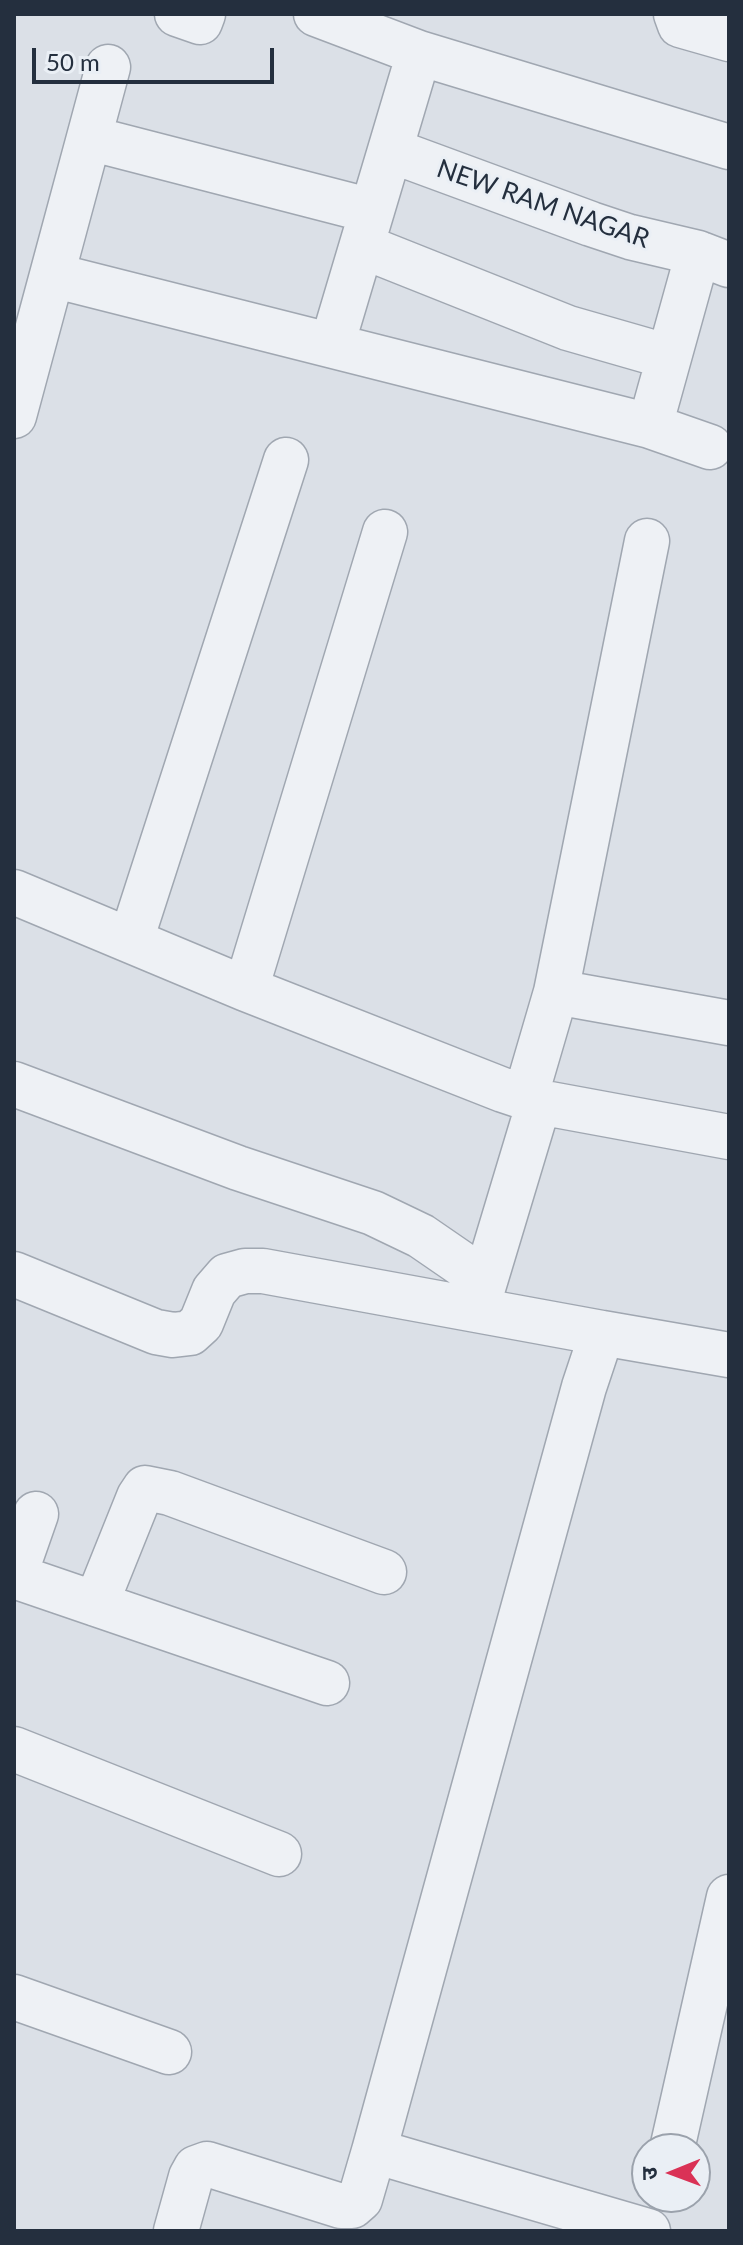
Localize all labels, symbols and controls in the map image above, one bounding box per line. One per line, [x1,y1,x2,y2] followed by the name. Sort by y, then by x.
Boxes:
[36,32,278,82] scale bar
[46,47,100,76] text: 50 m
[433,153,653,255] street label: NEW RAM NAGAR
[631,2133,711,2213] north arrow
[635,2167,662,2180] text: उ

